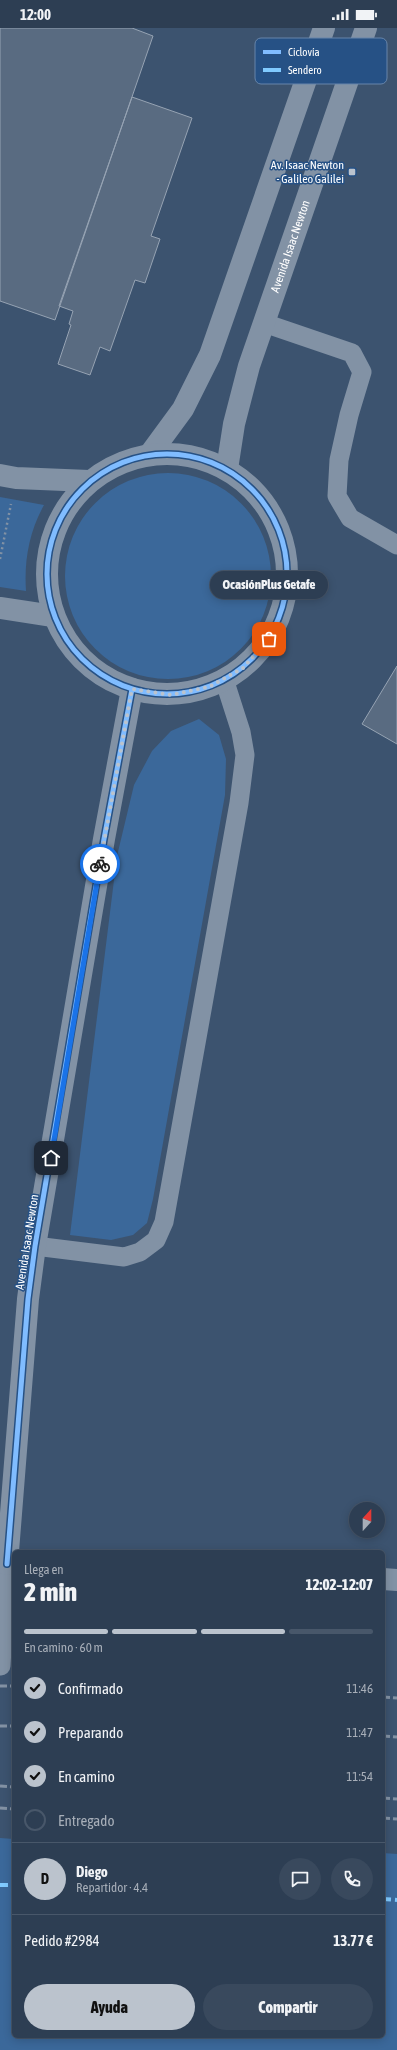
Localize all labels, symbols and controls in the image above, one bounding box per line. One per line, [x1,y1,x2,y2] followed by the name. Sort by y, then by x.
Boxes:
[20,6,51,23] text: 12:00
[255,38,387,84] legend
[288,46,320,58] text: Ciclovía
[288,64,322,76] text: Sendero
[271,158,344,186] place label: Av. Isaac Newton - Galileo Galilei
[347,167,357,177] marker: Av. Isaac Newton - Galileo Galilei
[268,198,313,294] street label: Avenida Isaac Newton
[210,571,328,599] callout: OcasiónPlus Getafe
[223,577,315,592] text: OcasiónPlus Getafe
[252,622,286,656] pin
[258,628,280,650] icon: bag
[80,844,120,884] courier
[89,853,111,875] icon: bike
[34,1141,68,1175] pin
[40,1147,62,1169] icon: home
[13,1193,41,1291] street label: Avenida Isaac Newton
[349,1502,385,1538] north arrow
[349,1502,385,1538] map controls
[24,1562,64,1577] text: Llega en
[305,1576,373,1593] text: 12:02–12:07
[24,1577,77,1607] text: 2 min
[24,1640,103,1655] text: En camino · 60 m
[24,1677,46,1699] icon: check
[58,1680,123,1697] text: Confirmado
[346,1681,373,1696] text: 11:46
[24,1721,46,1743] icon: check
[58,1724,123,1741] text: Preparando
[346,1725,373,1740] text: 11:47
[24,1765,46,1787] icon: check
[58,1768,115,1785] text: En camino
[346,1769,373,1784] text: 11:54
[58,1812,115,1829] text: Entregado
[279,1858,321,1900] button: chat
[331,1858,373,1900] button: phone
[76,1863,108,1880] text: Diego
[41,1870,49,1887] text: D
[76,1880,148,1895] text: Repartidor · 4.4
[24,1932,100,1949] text: Pedido #2984
[333,1932,373,1949] text: 13.77 €
[24,1984,195,2030] button: Ayuda
[203,1984,373,2030] button: Compartir

